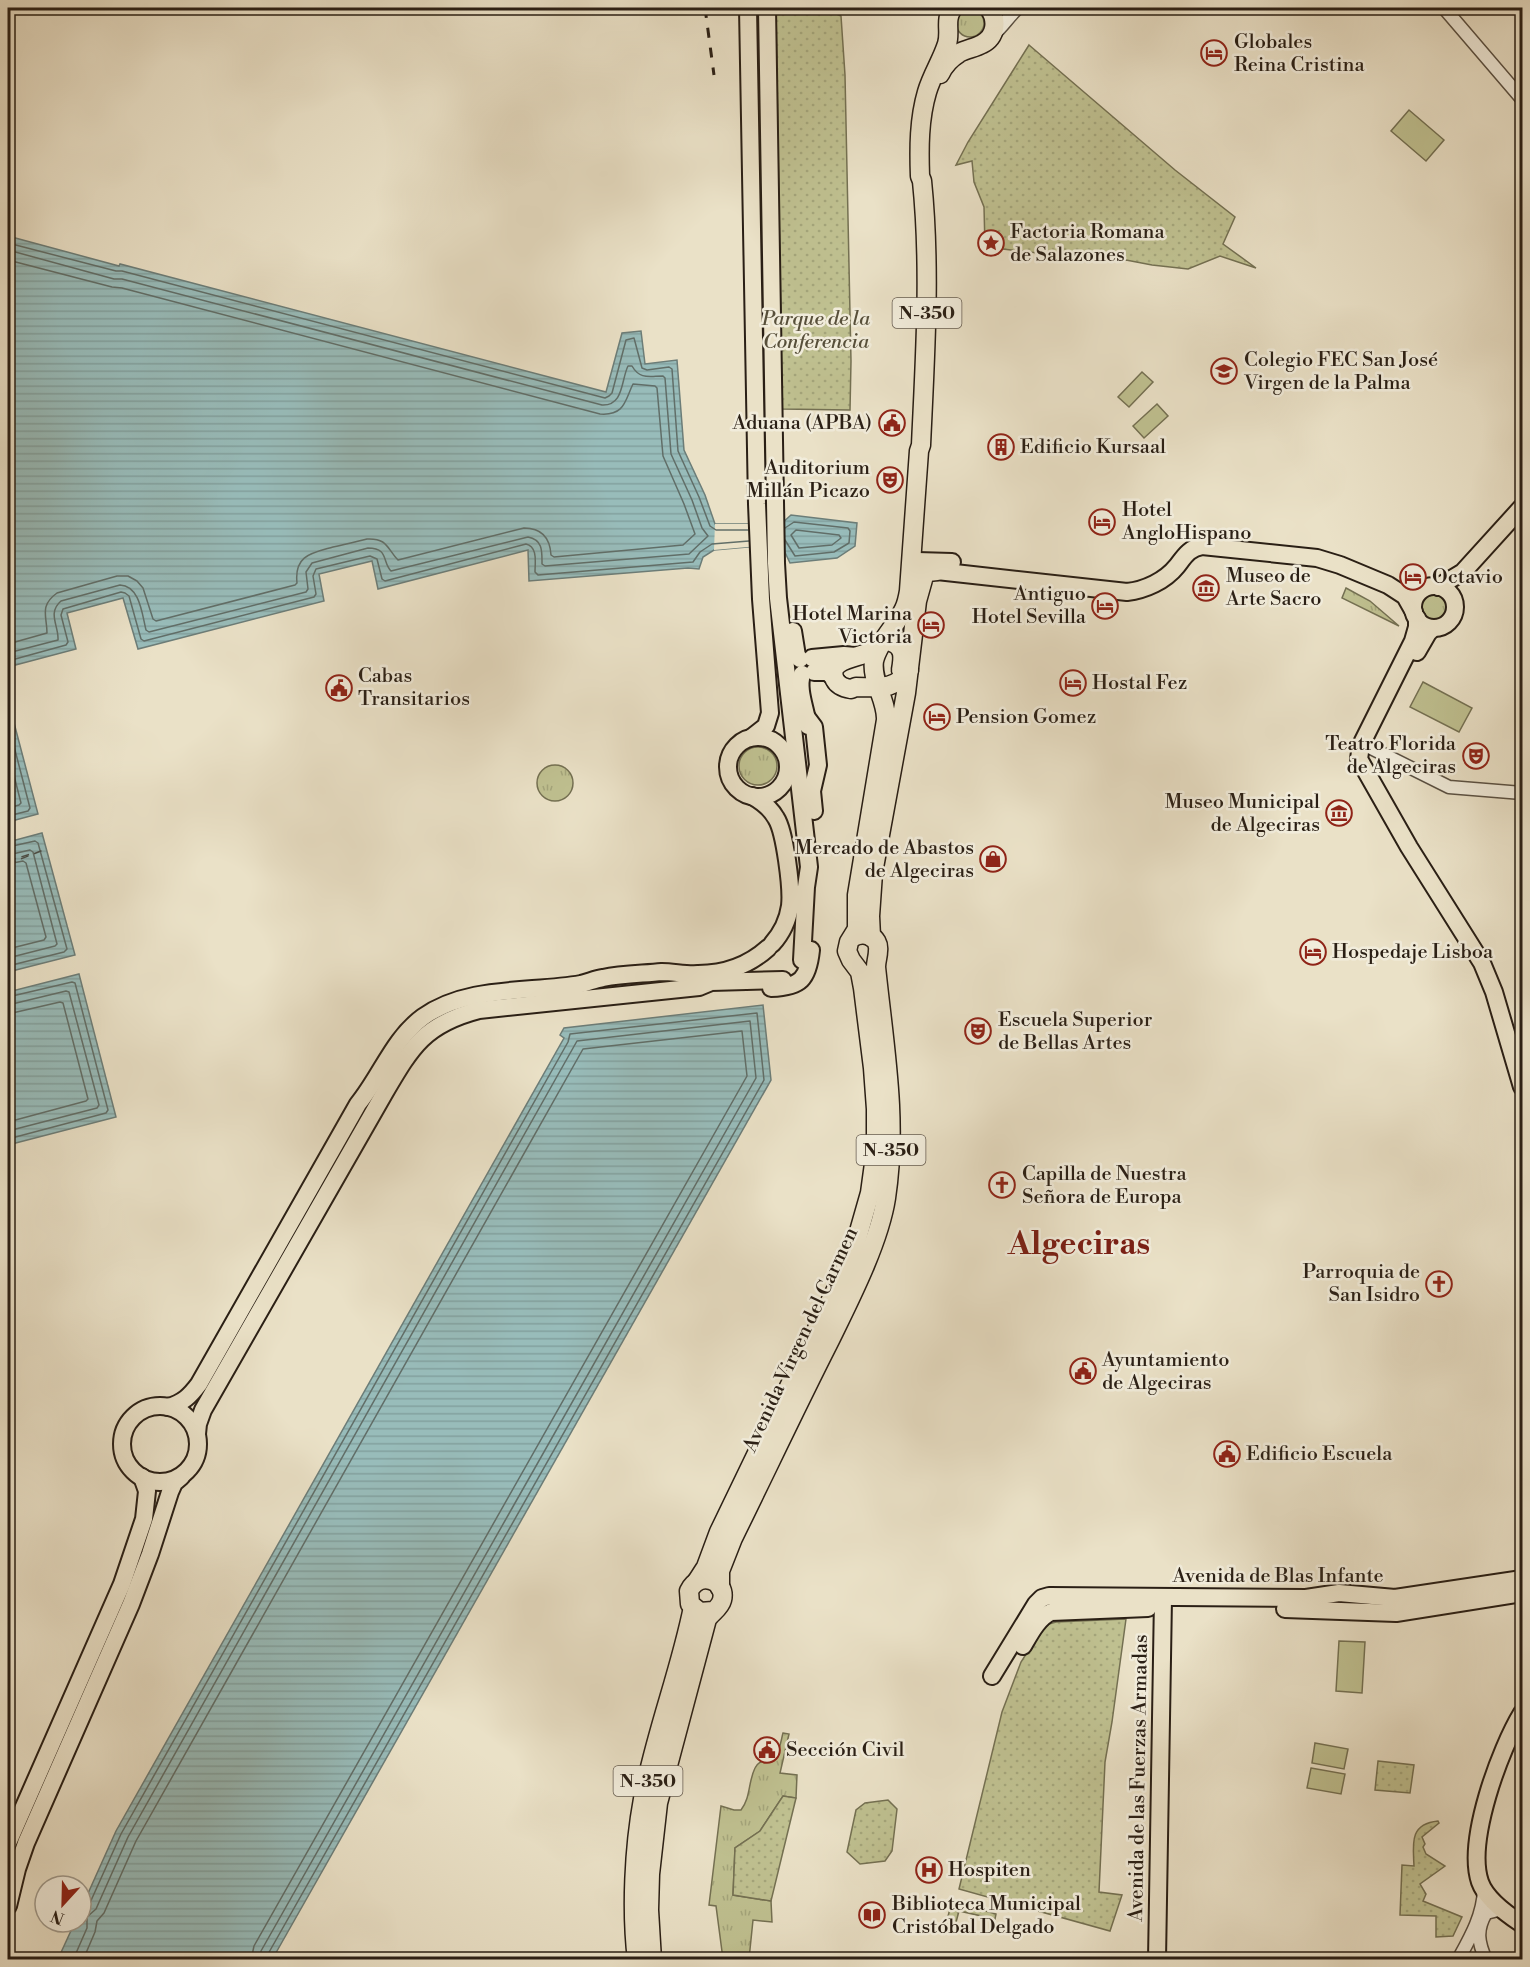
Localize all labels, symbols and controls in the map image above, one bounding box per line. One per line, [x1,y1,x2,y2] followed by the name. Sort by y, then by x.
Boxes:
[1234,30,1365,78] place label: Globales Reina Cristina
[1199,38,1229,68] hotel icon: Globales Reina Cristina
[1010,220,1166,268] place label: Factoria Romana de Salazones
[976,228,1006,258] place icon: Factoria Romana de Salazones
[892,298,962,328] road number: N-350
[761,307,871,355] park label: Parque de la Conferencia
[1243,348,1438,396] place label: Colegio FEC San José Virgen de la Palma
[1209,356,1239,386] school or university icon: Colegio FEC San José Virgen de la Palma
[877,408,907,438] public building icon: Aduana (APBA)
[732,411,872,436] place label: Aduana (APBA)
[986,432,1016,462] building icon: Edificio Kursaal
[1020,435,1166,460] place label: Edificio Kursaal
[746,456,870,504] place label: Auditorium Millán Picazo
[875,465,905,495] theatre icon: Auditorium Millán Picazo
[1121,498,1251,546] place label: Hotel AngloHispano
[1087,507,1117,537] hotel icon: Hotel AngloHispano
[1398,562,1428,592] hotel icon: Octavio
[1225,564,1321,612] place label: Museo de Arte Sacro
[1432,565,1503,590] place label: Octavio
[1191,573,1221,603] museum icon: Museo de Arte Sacro
[972,582,1087,630] place label: Antiguo Hotel Sevilla
[1090,591,1120,621] hotel icon: Antiguo Hotel Sevilla
[792,602,913,650] place label: Hotel Marina Victoria
[916,610,946,640] hotel icon: Hotel Marina Victoria
[358,664,470,712] place label: Cabas Transitarios
[1058,668,1088,698] hotel icon: Hostal Fez
[1092,671,1187,696] place label: Hostal Fez
[324,673,354,703] public building icon: Cabas Transitarios
[922,702,952,732] hotel icon: Pension Gomez
[956,705,1096,730] place label: Pension Gomez
[1325,732,1457,780] place label: Teatro Florida de Algeciras
[1461,741,1491,771] theatre icon: Teatro Florida de Algeciras
[1165,790,1320,838] place label: Museo Municipal de Algeciras
[1324,798,1354,828] museum icon: Museo Municipal de Algeciras
[795,836,974,884] place label: Mercado de Abastos de Algeciras
[978,844,1008,874] shop icon: Mercado de Abastos de Algeciras
[1298,937,1328,967] hotel icon: Hospedaje Lisboa
[1332,940,1494,965] place label: Hospedaje Lisboa
[998,1008,1153,1056] place label: Escuela Superior de Bellas Artes
[963,1016,993,1046] theatre icon: Escuela Superior de Bellas Artes
[856,1135,926,1165] road number: N-350
[1022,1162,1187,1210] place label: Capilla de Nuestra Señora de Europa
[987,1170,1017,1200] church icon: Capilla de Nuestra Señora de Europa
[737,1224,864,1457] street label: Avenida Virgen del Carmen
[1007,1224,1150,1264] district label: Algeciras
[1303,1260,1420,1308] place label: Parroquia de San Isidro
[1424,1269,1454,1299] church icon: Parroquia de San Isidro
[1101,1348,1229,1396] place label: Ayuntamiento de Algeciras
[1068,1356,1098,1386] public building icon: Ayuntamiento de Algeciras
[1212,1439,1242,1469] public building icon: Edificio Escuela
[1246,1442,1393,1467] place label: Edificio Escuela
[1172,1564,1383,1589] street label: Avenida de Blas Infante
[1124,1634,1154,1923] street label: Avenida de las Fuerzas Armadas
[752,1735,782,1765] public building icon: Sección Civil
[786,1738,905,1763] place label: Sección Civil
[614,1766,682,1796] road number: N-350
[914,1855,944,1885] hospital icon: Hospiten
[948,1858,1031,1883] place label: Hospiten
[33,1874,93,1934] north arrow
[891,1892,1081,1940] place label: Biblioteca Municipal Cristóbal Delgado
[857,1900,887,1930] library icon: Biblioteca Municipal Cristóbal Delgado
[48,1905,67,1929] text: N

